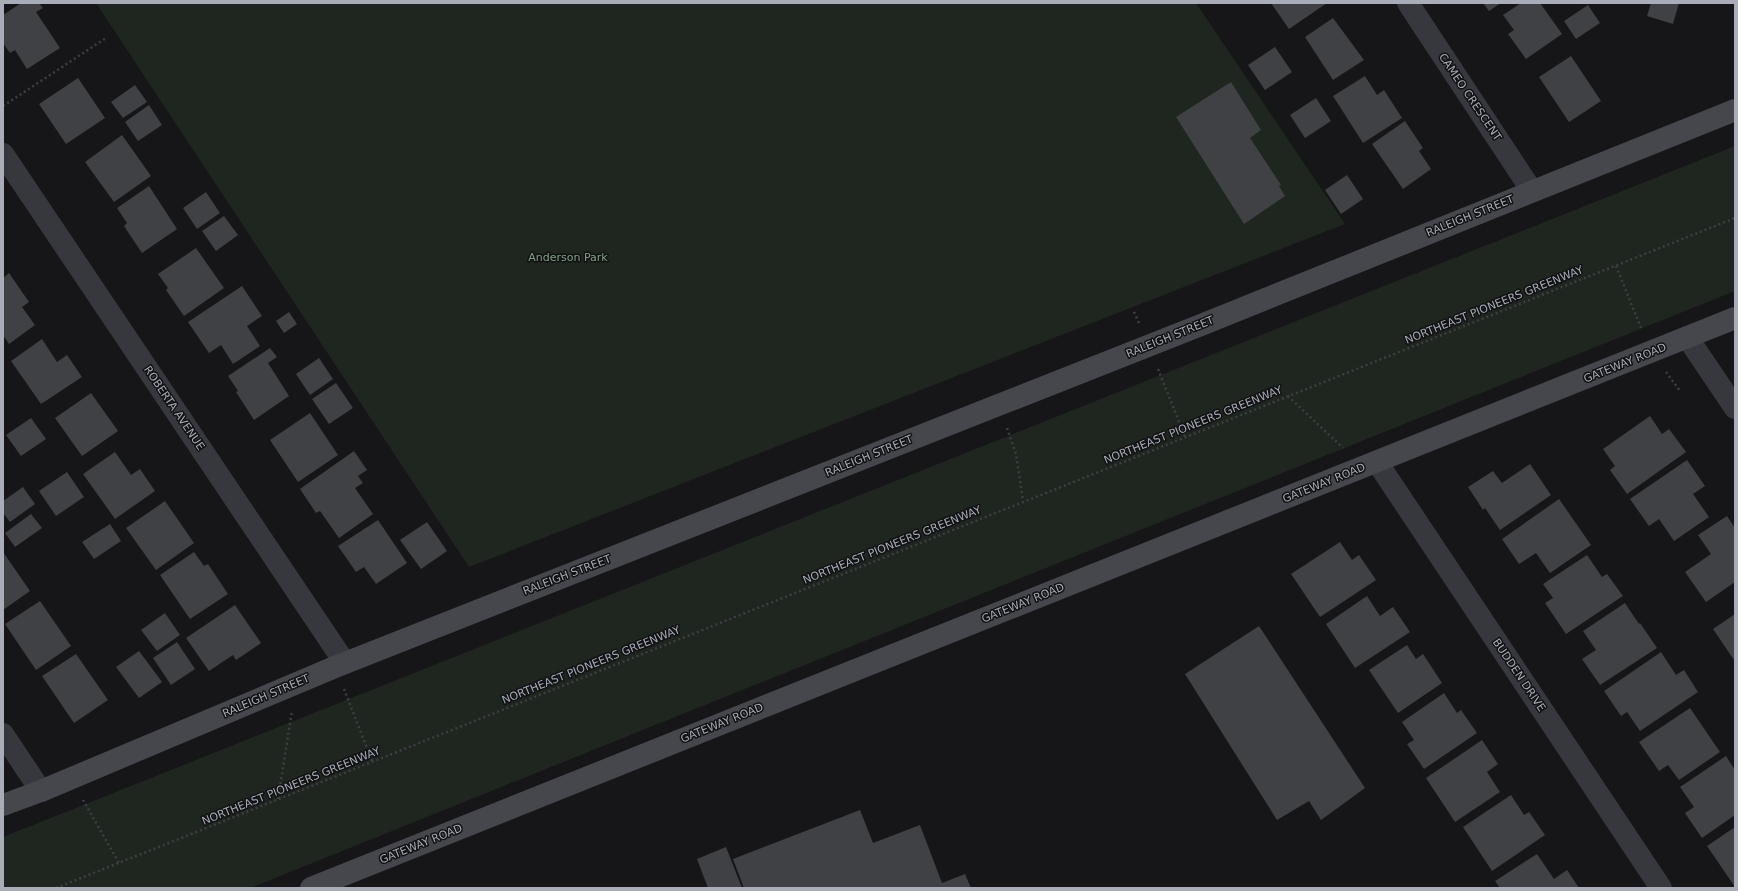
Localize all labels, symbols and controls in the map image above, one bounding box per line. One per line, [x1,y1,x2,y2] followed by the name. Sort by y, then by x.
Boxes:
[1436,51,1504,143] street label: CAMEO CRESCENT
[1424,192,1516,240] street label: RALEIGH STREET
[528,251,608,264] park label: Anderson Park
[1403,263,1585,347] street label: NORTHEAST PIONEERS GREENWAY
[1124,313,1216,361] street label: RALEIGH STREET
[1582,340,1668,386] street label: GATEWAY ROAD
[141,363,207,453] street label: ROBERTA AVENUE
[1102,383,1284,467] street label: NORTHEAST PIONEERS GREENWAY
[823,432,915,480] street label: RALEIGH STREET
[1281,460,1367,506] street label: GATEWAY ROAD
[801,503,983,587] street label: NORTHEAST PIONEERS GREENWAY
[521,552,613,598] street label: RALEIGH STREET
[980,580,1066,626] street label: GATEWAY ROAD
[500,623,682,707] street label: NORTHEAST PIONEERS GREENWAY
[1490,636,1548,714] street label: BUDDEN DRIVE
[221,672,312,720] street label: RALEIGH STREET
[679,700,765,746] street label: GATEWAY ROAD
[200,744,382,828] street label: NORTHEAST PIONEERS GREENWAY
[378,821,464,867] street label: GATEWAY ROAD

